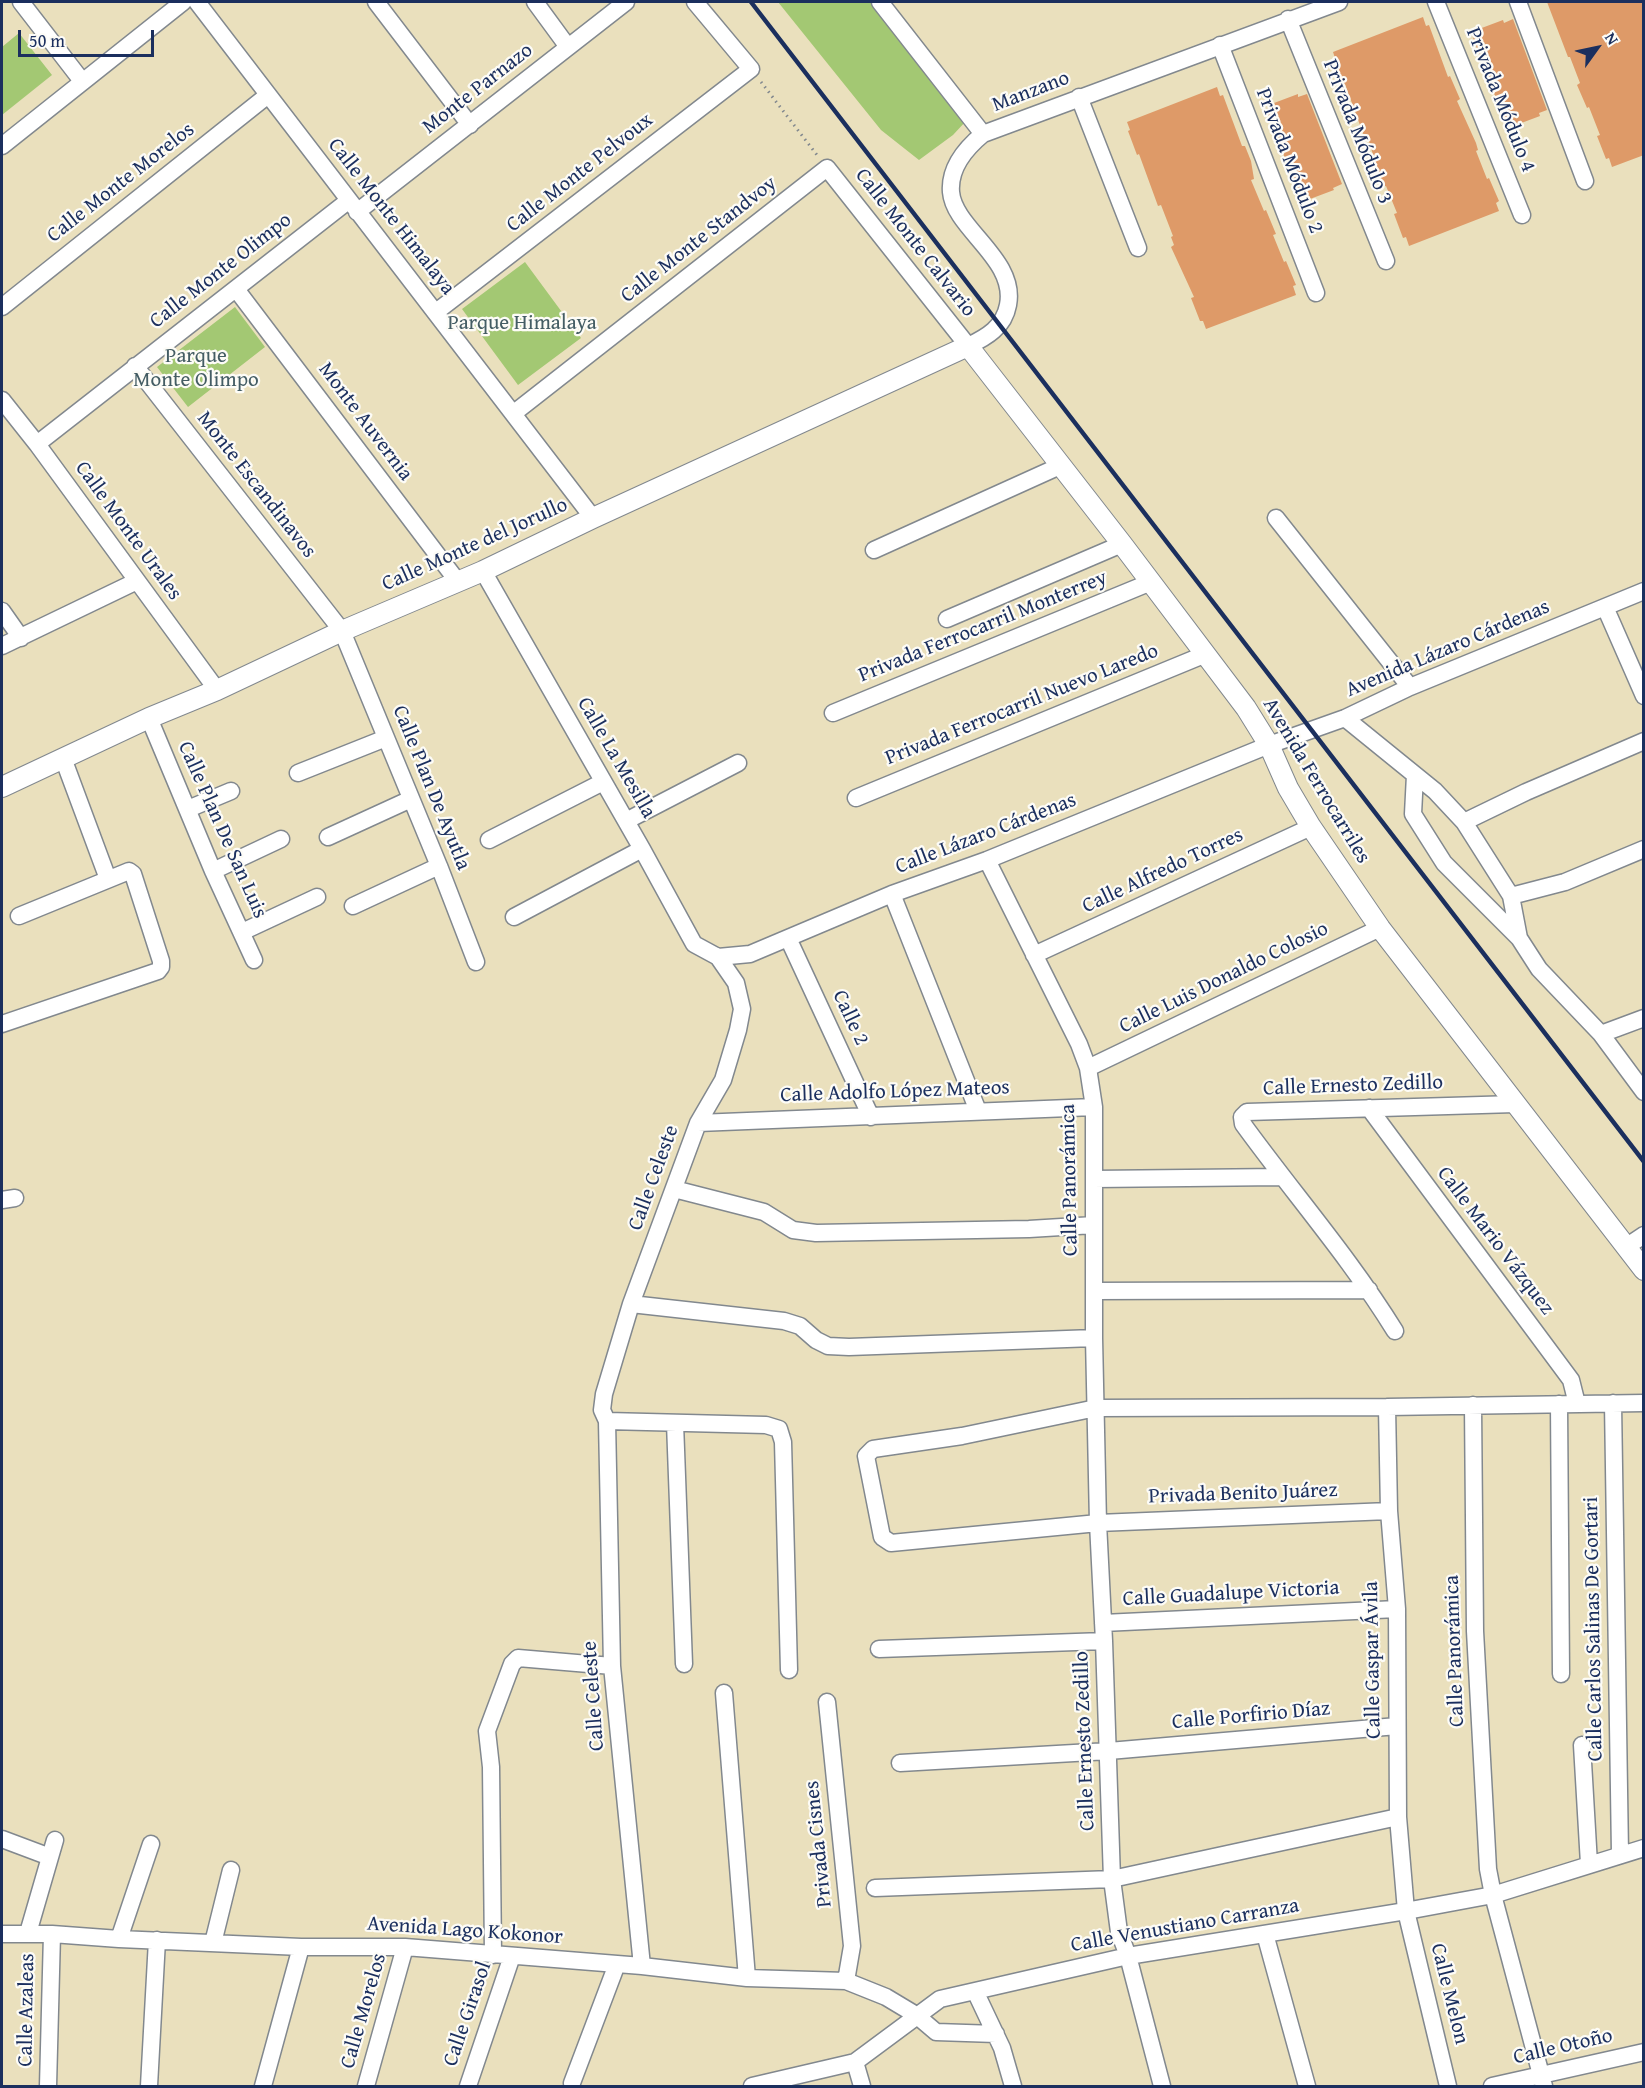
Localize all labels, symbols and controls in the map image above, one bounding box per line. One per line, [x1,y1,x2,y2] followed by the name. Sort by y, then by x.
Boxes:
[21,18,158,56] scale bar
[1567,18,1627,78] north arrow
[1460,24,1540,176] street label: Privada Módulo 4
[29,27,65,54] text: 50 m
[1599,27,1625,49] text: N
[418,38,538,140] street label: Monte Parnazo
[1317,56,1397,208] street label: Privada Módulo 3
[989,66,1073,118] street label: Manzano
[1250,85,1328,237] street label: Privada Módulo 2
[502,108,658,238] street label: Calle Monte Pelvoux
[42,118,200,248] street label: Calle Monte Morelos
[322,134,460,300] street label: Calle Monte Himalaya
[849,164,981,322] street label: Calle Monte Calvario
[616,171,782,309] street label: Calle Monte Standvoy
[145,208,297,334] street label: Calle Monte Olimpo
[447,311,597,337] park label: Parque Himalaya
[133,344,259,394] park label: Parque Monte Olimpo
[312,358,418,486] street label: Monte Auvernia
[191,407,321,563] street label: Monte Escandinavos
[69,457,187,605] street label: Calle Monte Urales
[378,493,572,597] street label: Calle Monte del Jorullo
[855,566,1111,688] street label: Privada Ferrocarril Monterrey
[1342,595,1554,703] street label: Avenida Lázaro Cárdenas
[882,639,1162,771] street label: Privada Ferrocarril Nuevo Laredo
[571,693,661,823] street label: Calle La Mesilla
[1257,694,1375,868] street label: Avenida Ferrocarriles
[387,702,475,874] street label: Calle Plan De Ayutla
[172,738,272,922] street label: Calle Plan De San Luis
[892,788,1080,880] street label: Calle Lázaro Cárdenas
[1079,823,1247,919] street label: Calle Alfredo Torres
[1115,916,1333,1040] street label: Calle Luis Donaldo Colosio
[826,987,874,1049] street label: Calle 2
[1263,1070,1443,1102] street label: Calle Ernesto Zedillo
[780,1075,1010,1109] street label: Calle Adolfo López Mateos
[1056,1104,1084,1256] street label: Calle Panorámica
[623,1122,685,1234] street label: Calle Celeste
[1431,1162,1559,1320] street label: Calle Mario Vázquez
[1148,1478,1338,1510] street label: Privada Benito Juárez
[1579,1496,1609,1762] street label: Calle Carlos Salinas De Gortari
[1440,1575,1470,1727] street label: Calle Panorámica
[1122,1576,1340,1612] street label: Calle Guadalupe Victoria
[1359,1581,1387,1739] street label: Calle Gaspar Ávila
[578,1640,610,1752] street label: Calle Celeste
[1069,1651,1101,1831] street label: Calle Ernesto Zedillo
[1171,1697,1331,1735] street label: Calle Porfirio Díaz
[800,1779,838,1909] street label: Privada Cisnes
[1069,1894,1301,1958] street label: Calle Venustiano Carranza
[366,1912,564,1950] street label: Avenida Lago Kokonor
[1424,1941,1474,2047] street label: Calle Melon
[336,1950,392,2072] street label: Calle Morelos
[13,1953,41,2067] street label: Calle Azaleas
[438,1958,498,2070] street label: Calle Girasol
[1511,2023,1615,2071] street label: Calle Otoño

